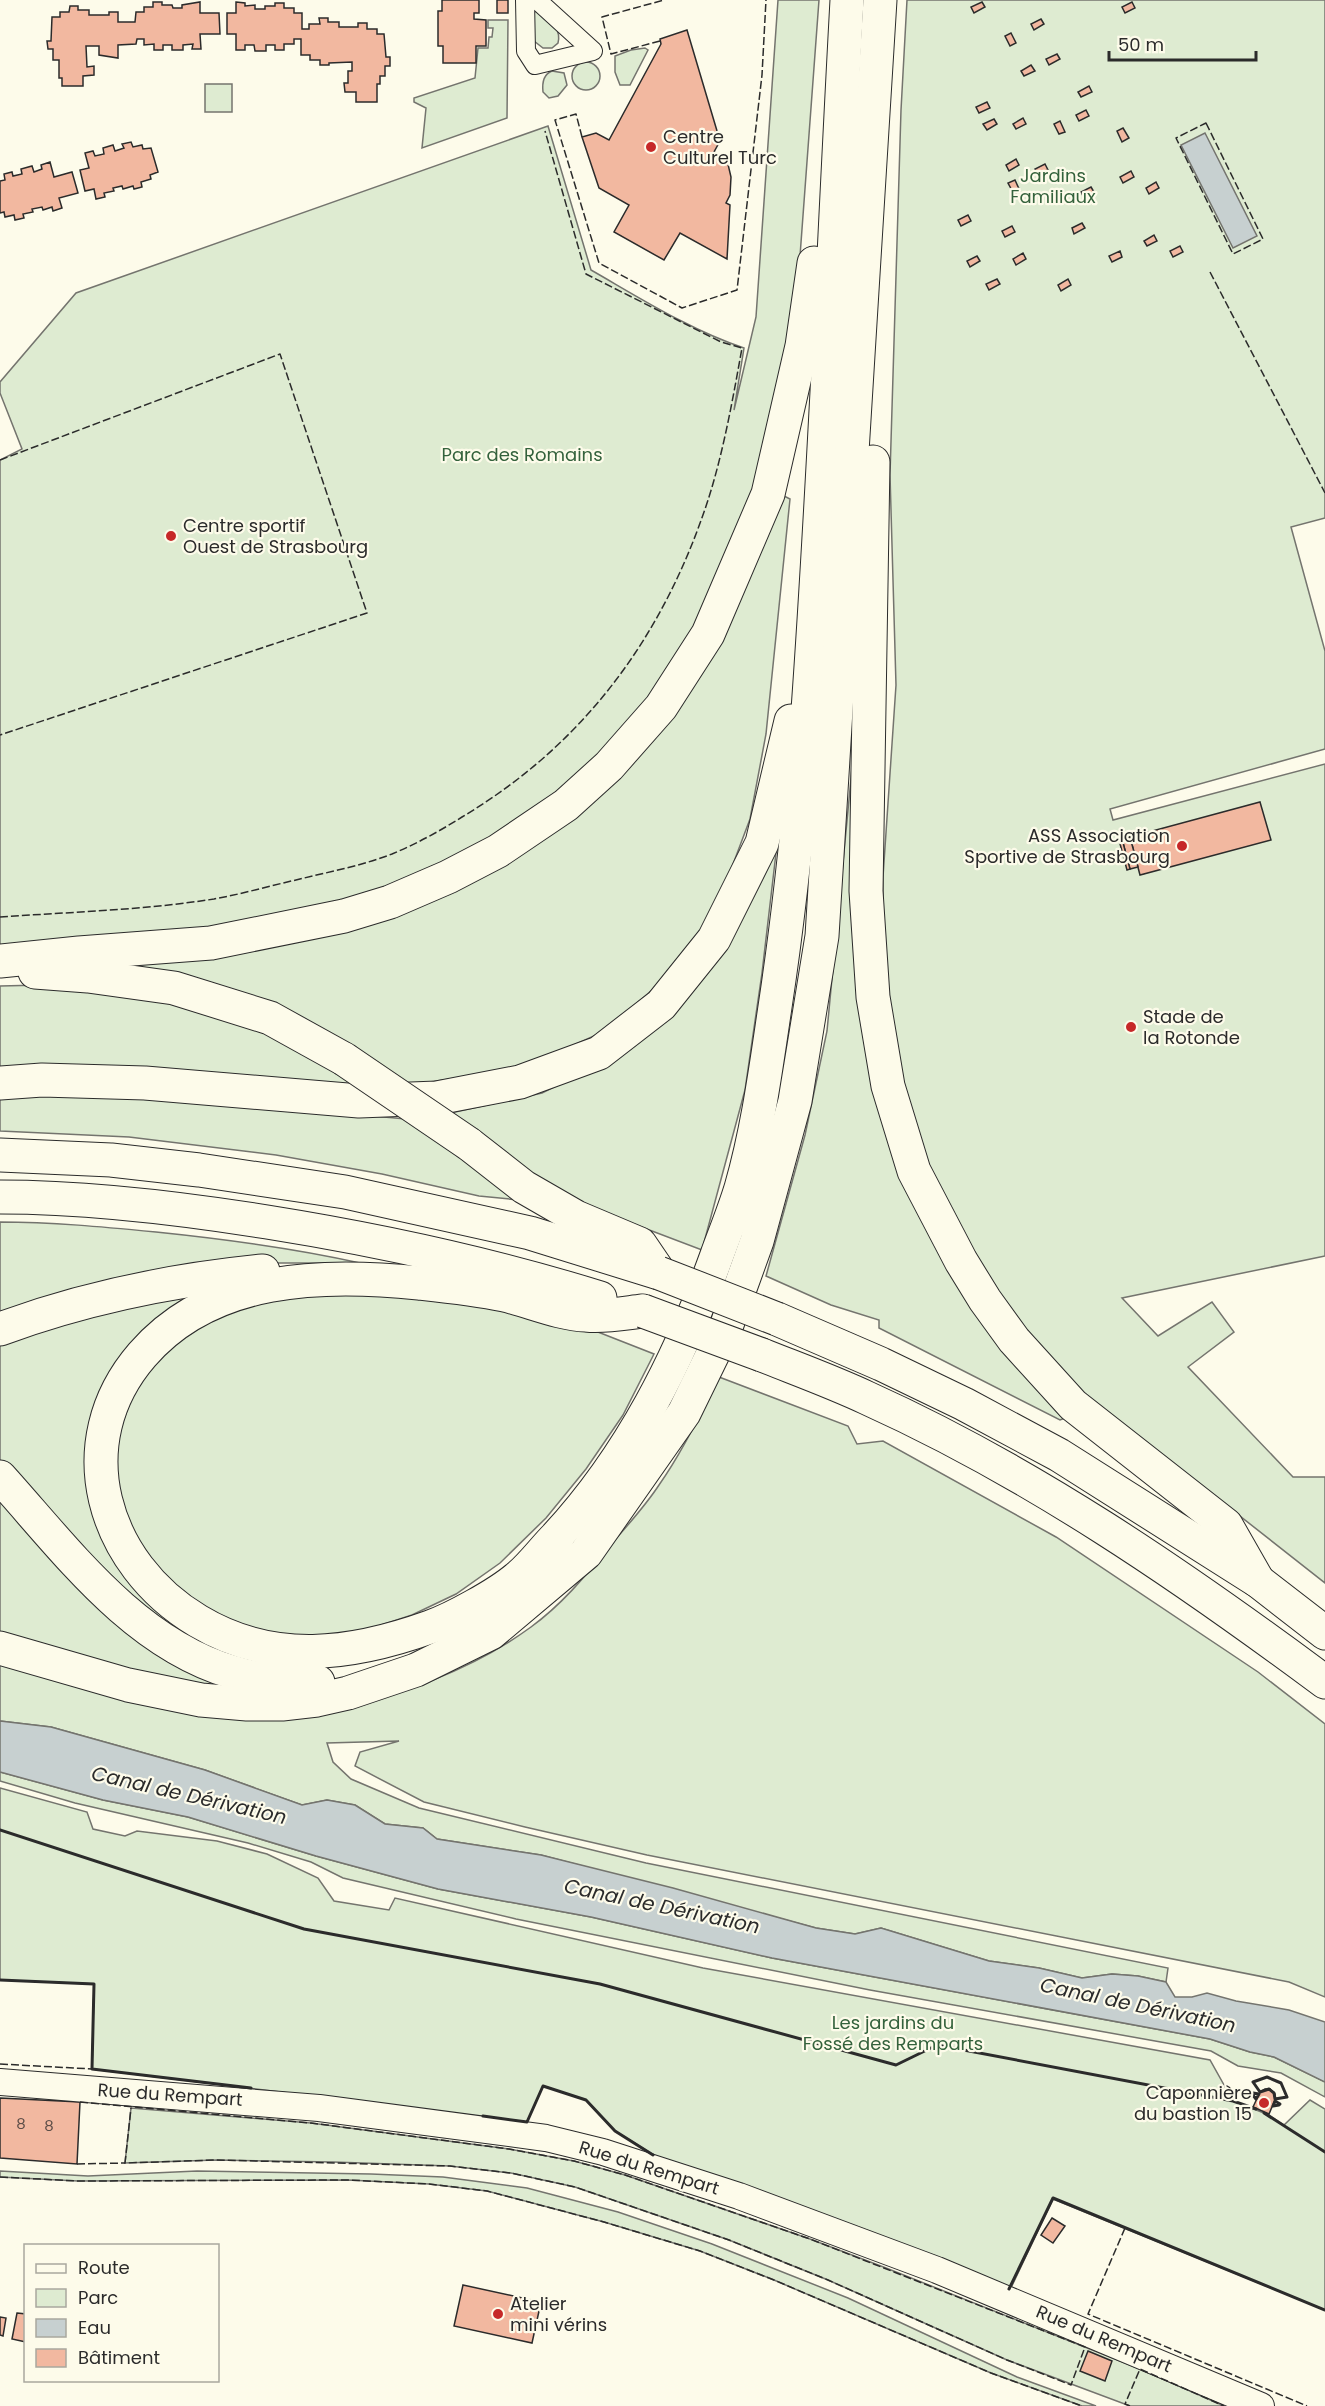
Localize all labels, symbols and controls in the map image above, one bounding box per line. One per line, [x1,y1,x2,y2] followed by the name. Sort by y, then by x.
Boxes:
[1109,24,1256,62] scale bar
[1118,32,1164,57] text: 50 m
[663,124,777,170] place label: Centre Culturel Turc
[644,140,658,154] marker: Centre Culturel Turc
[1010,163,1096,209] park label: Jardins Familiaux
[441,442,603,467] park label: Parc des Romains
[183,513,368,559] place label: Centre sportif Ouest de Strasbourg
[164,529,178,543] marker: Centre sportif Ouest de Strasbourg
[964,823,1170,869] place label: ASS Association Sportive de Strasbourg
[1175,839,1189,853] marker: ASS Association Sportive de Strasbourg
[1143,1004,1240,1050] place label: Stade de la Rotonde
[1124,1020,1138,1034] marker: Stade de la Rotonde
[89,1759,289,1831] water label: Canal de Dérivation
[562,1872,762,1940] water label: Canal de Dérivation
[1038,1971,1238,2039] water label: Canal de Dérivation
[803,2010,983,2056] park label: Les jardins du Fossé des Remparts
[97,2077,243,2112] street label: Rue du Rempart
[1134,2080,1252,2126] place label: Caponnière du bastion 15
[1257,2096,1271,2110] marker: Caponnière du bastion 15
[16,2113,26,2134] house number: 8
[44,2115,54,2136] house number: 8
[576,2134,722,2201] street label: Rue du Rempart
[24,2244,219,2382] legend
[78,2255,130,2280] text: Route
[78,2285,118,2310] text: Parc
[510,2291,607,2337] place label: Atelier mini vérins
[1032,2299,1176,2378] street label: Rue du Rempart
[491,2307,505,2321] marker: Atelier mini vérins
[78,2315,111,2340] text: Eau
[78,2345,160,2370] text: Bâtiment

